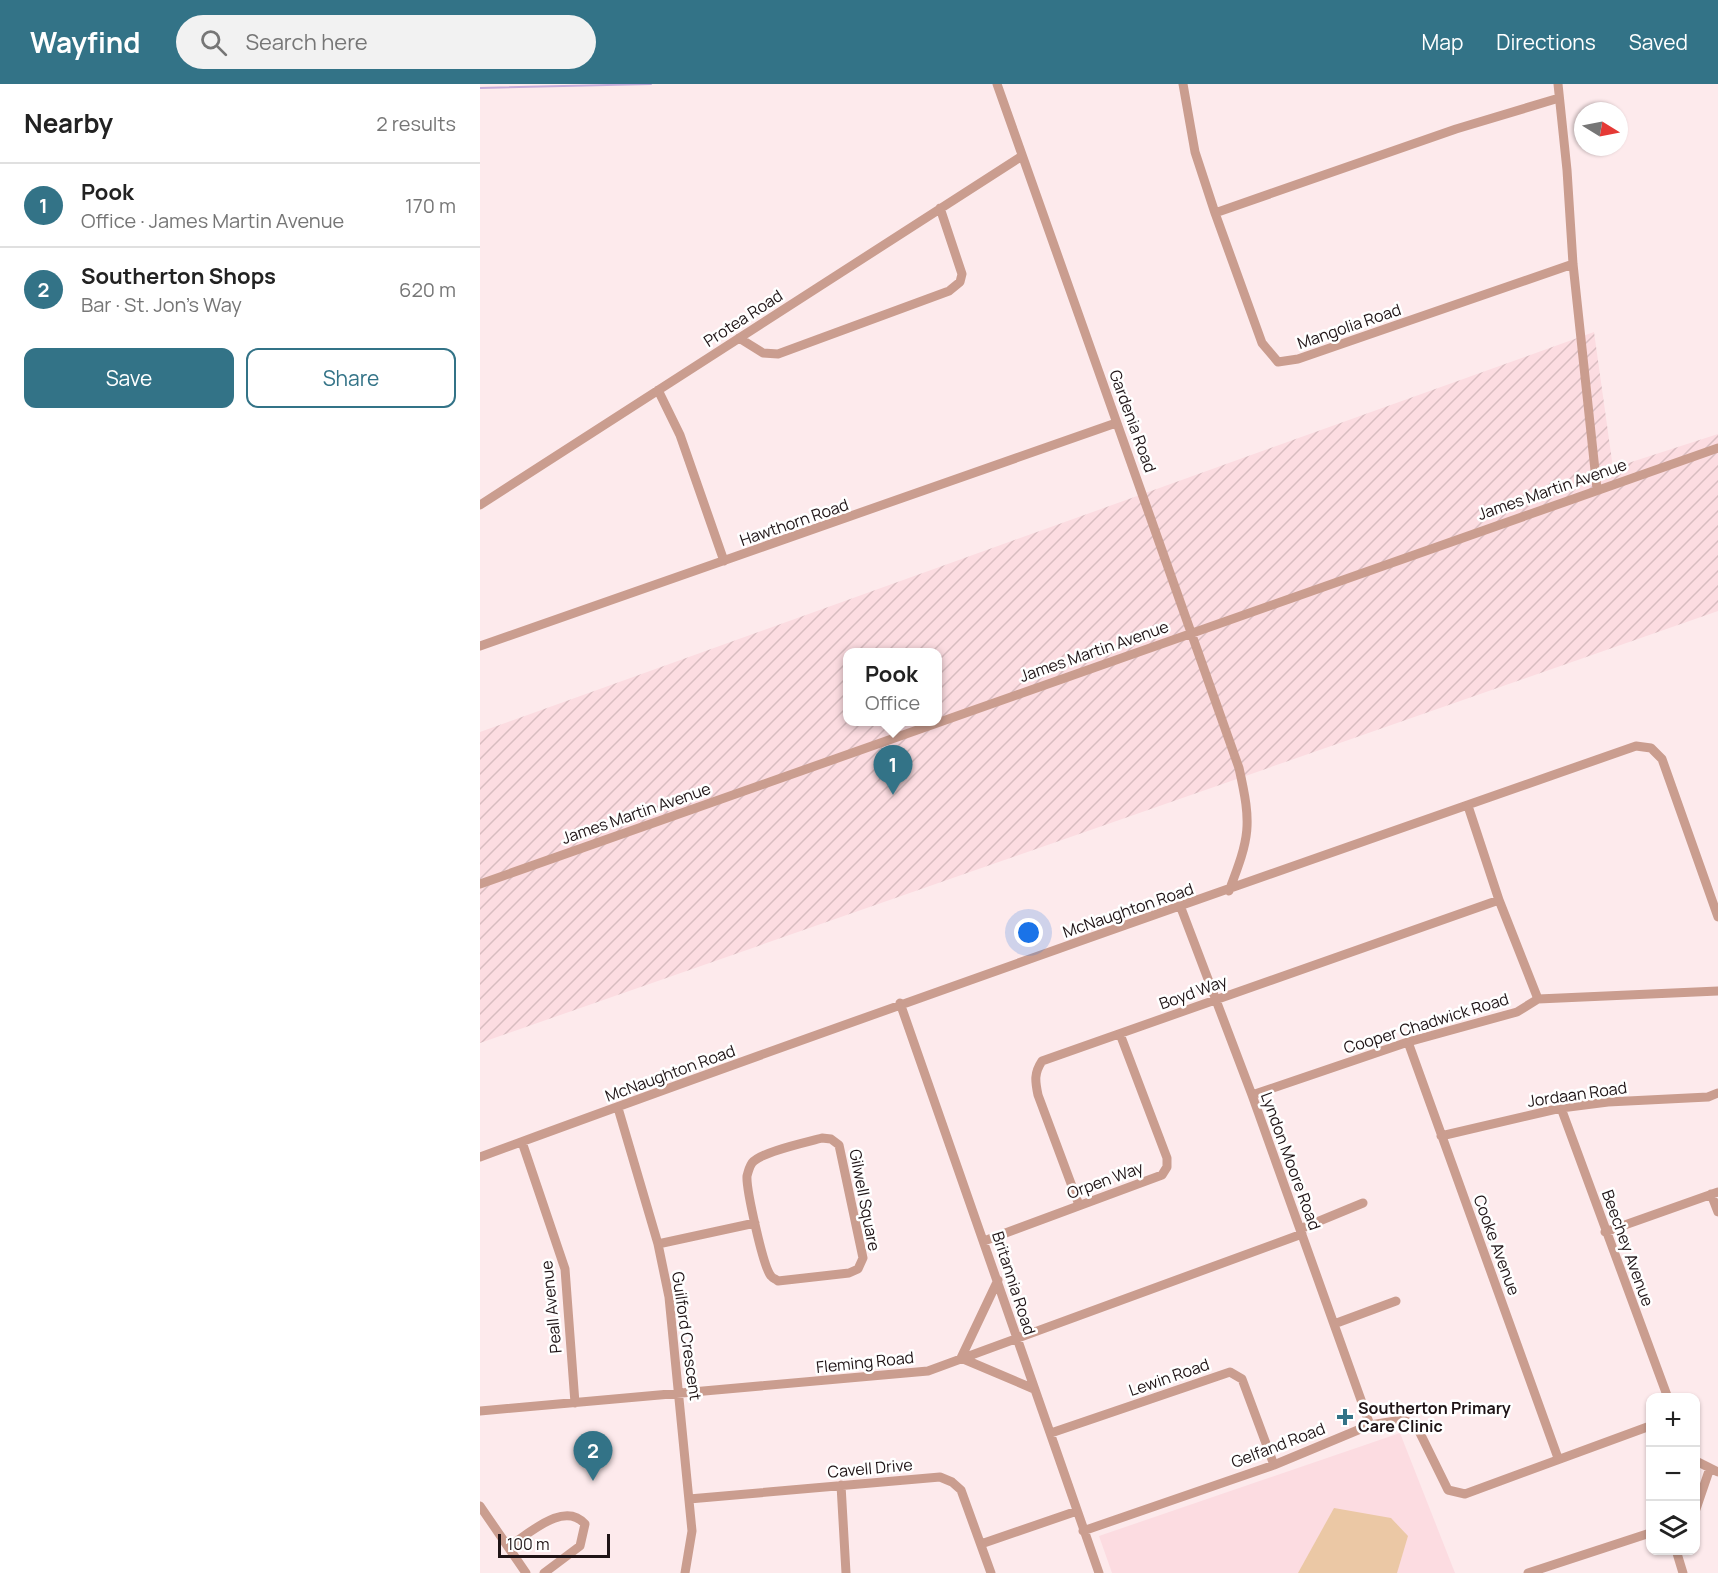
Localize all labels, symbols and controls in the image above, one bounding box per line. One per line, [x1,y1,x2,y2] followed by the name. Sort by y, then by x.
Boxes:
[176,15,596,69] search box
[30,23,140,61] text: Wayfind
[197,26,230,59] icon: search
[245,27,368,57] text: Search here
[1422,28,1463,56] text: Map
[1496,28,1596,56] text: Directions
[1629,28,1688,56] text: Saved
[1574,102,1628,156] north arrow
[24,105,113,141] text: Nearby
[376,110,456,137] text: 2 results
[81,177,134,207] text: Pook
[39,192,48,219] text: 1
[405,192,456,219] text: 170 m
[81,207,344,234] text: Office · James Martin Avenue
[81,261,276,291] text: Southerton Shops
[38,276,49,303] text: 2
[399,276,456,303] text: 620 m
[699,284,787,352] street label: Protea Road
[81,291,242,318] text: Bar · St. Jon's Way
[1294,298,1404,354] street label: Mangolia Road
[24,348,234,408] button: Save
[246,348,456,408] button: Share
[1104,367,1162,475] street label: Gardenia Road
[1474,453,1630,525] street label: James Martin Avenue
[737,493,851,551] street label: Hawthorn Road
[1016,615,1172,687] street label: James Martin Avenue
[843,648,942,726] popup
[865,659,918,689] text: Pook
[865,689,920,716] text: Office
[874,746,912,795] pin: 1
[558,777,714,849] street label: James Martin Avenue
[1060,877,1196,943] street label: McNaughton Road
[1014,918,1043,947] your location
[1156,969,1231,1014] street label: Boyd Way
[1341,987,1511,1059] street label: Cooper Chadwick Road
[602,1039,738,1107] street label: McNaughton Road
[1526,1076,1628,1112] street label: Jordaan Road
[1256,1089,1326,1233] street label: Lyndon Moore Road
[844,1147,886,1253] street label: Gilwell Square
[1064,1156,1147,1204] street label: Orpen Way
[1597,1187,1659,1309] street label: Beechey Avenue
[1469,1192,1525,1298] street label: Cooke Avenue
[987,1229,1041,1337] street label: Britannia Road
[535,1260,567,1354] street label: Peall Avenue
[667,1270,707,1402] street label: Guilford Crescent
[815,1346,915,1378] street label: Fleming Road
[1126,1353,1212,1401] street label: Lewin Road
[1646,1393,1700,1555] map controls
[1646,1393,1700,1447] button: +
[1358,1397,1511,1437] place label: Southerton Primary Care Clinic
[1336,1408,1354,1426] marker: Southerton Primary Care Clinic
[1228,1417,1328,1473] street label: Gelfand Road
[574,1432,612,1481] pin: 2
[1646,1447,1700,1501] button: −
[827,1453,913,1483] street label: Cavell Drive
[1646,1501,1700,1555] button: layers
[498,1531,610,1558] scale bar
[507,1533,550,1555] text: 100 m

